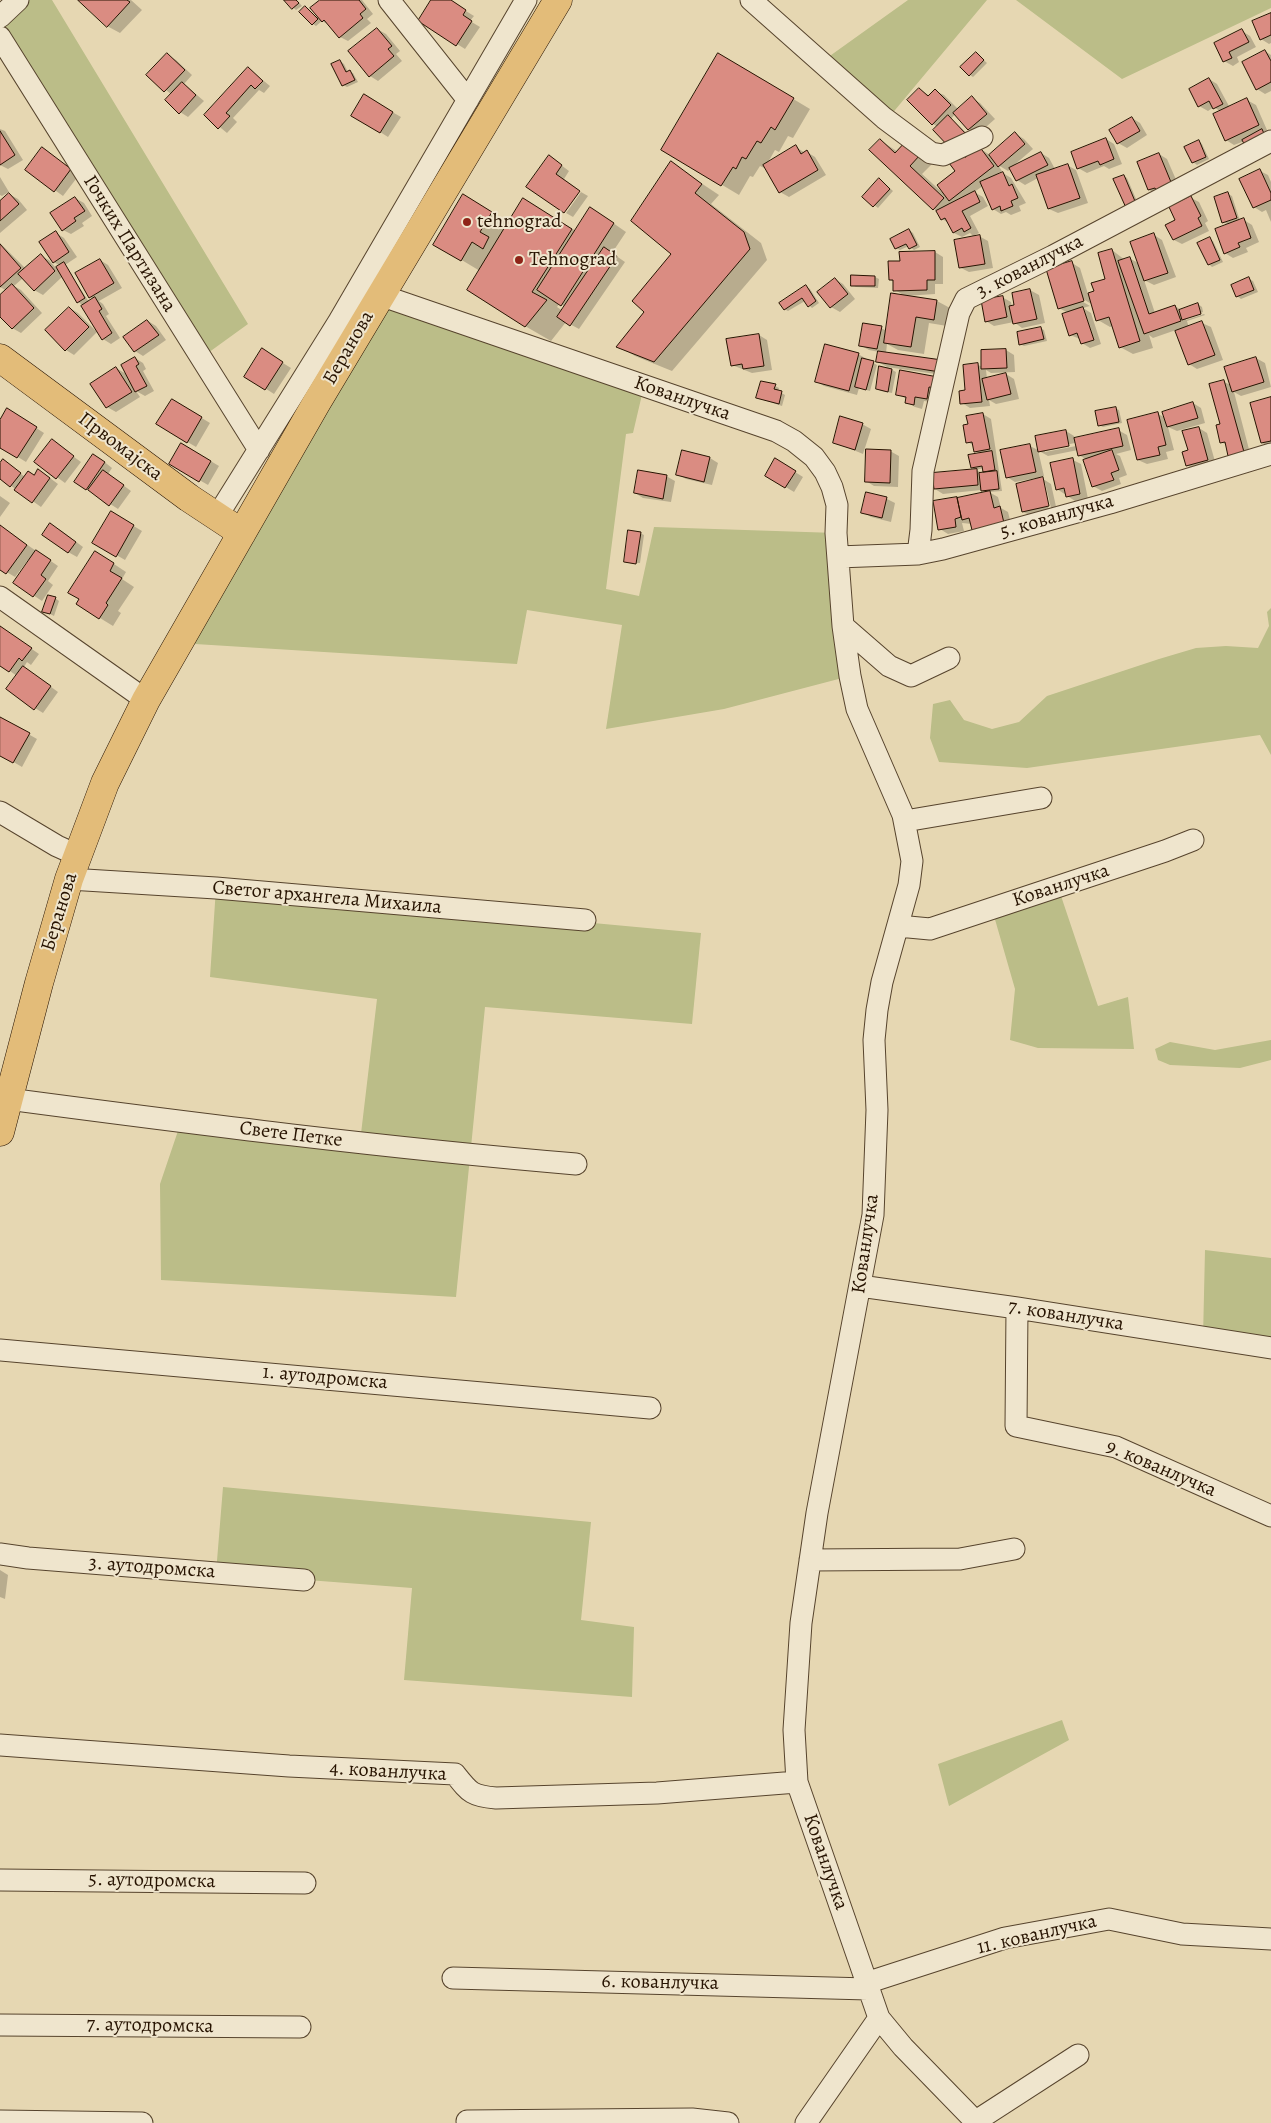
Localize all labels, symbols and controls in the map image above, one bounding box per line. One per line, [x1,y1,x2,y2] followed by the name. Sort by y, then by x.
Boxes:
[77,171,181,317] street label: Гочких Партизана
[477,210,562,234] place label: tehnograd
[461,216,473,228] marker: tehnograd
[973,230,1087,304] street label: 3. кованлучка
[529,248,617,272] place label: Tehnograd
[513,254,525,266] marker: Tehnograd
[318,307,380,389] street label: Беранова
[631,371,733,427] street label: Кованлучка
[73,407,167,487] street label: Првомајска
[998,489,1116,545] street label: 5. кованлучка
[1010,859,1112,913] street label: Кованлучка
[37,870,83,954] street label: Беранова
[211,876,443,920] street label: Светог архангела Михаила
[238,1117,344,1153] street label: Свете Петке
[847,1193,885,1295] street label: Кованлучка
[1006,1295,1126,1337] street label: 7. кованлучка
[261,1361,389,1395] street label: 1. аутодромска
[1102,1435,1220,1503] street label: 9. кованлучка
[88,1552,216,1584] street label: 3. аутодромска
[329,1757,447,1787] street label: 4. кованлучка
[797,1811,853,1913] street label: Кованлучка
[88,1868,216,1894] street label: 5. аутодромска
[975,1910,1099,1960] street label: 11. кованлучка
[601,1970,719,1996] street label: 6. кованлучка
[86,2013,214,2039] street label: 7. аутодромска

